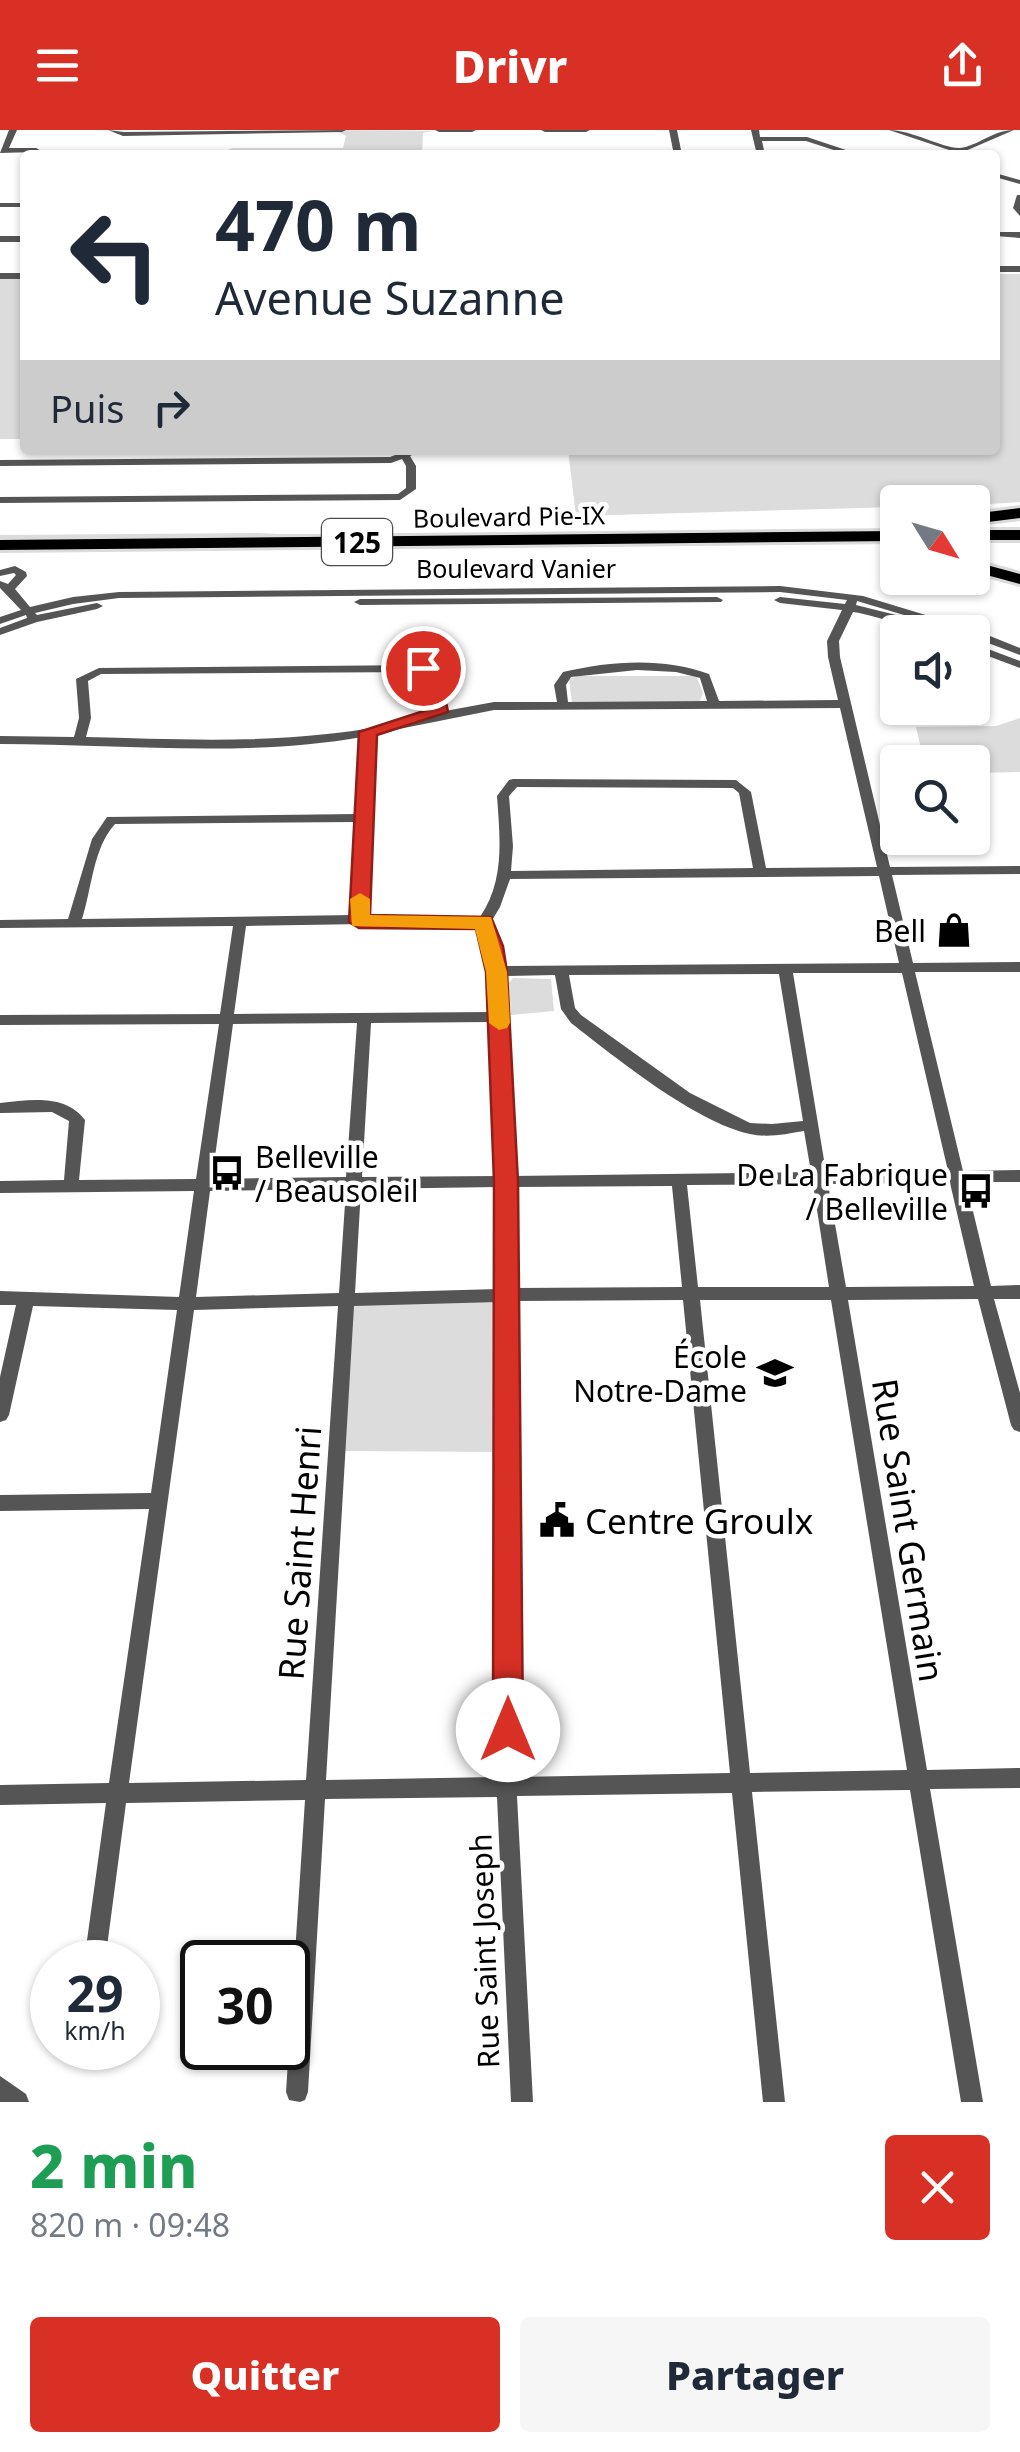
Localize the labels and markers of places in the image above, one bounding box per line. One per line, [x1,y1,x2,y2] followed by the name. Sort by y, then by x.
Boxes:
[381,626,466,711] pin
[874,910,926,951] place label: Bell
[935,911,973,949] shop icon: Bell
[255,1136,418,1211] place label: Belleville / Beausoleil
[208,1154,246,1192] bus stop icon: Belleville / Beausoleil
[736,1154,948,1229] place label: De La Fabrique / Belleville
[957,1172,995,1210] bus stop icon: De La Fabrique / Belleville
[573,1336,747,1411] place label: École Notre-Dame
[756,1354,794,1392] school or university icon: École Notre-Dame
[585,1497,813,1544] place label: Centre Groulx
[538,1501,576,1539] public building icon: Centre Groulx

